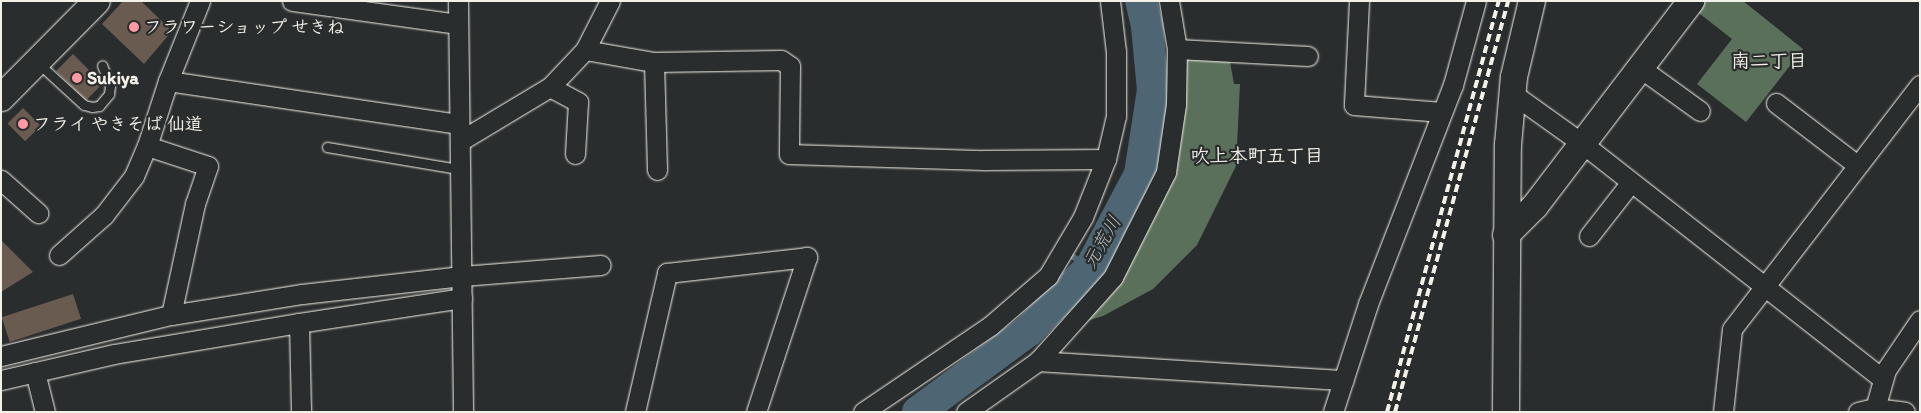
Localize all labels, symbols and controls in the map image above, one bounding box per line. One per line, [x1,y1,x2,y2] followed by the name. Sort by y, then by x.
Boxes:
[144,16,346,38] place label: フラワーショップ せきね
[128,21,140,33] marker: フラワーショップ せきね
[1731,50,1807,72] district label: 南二丁目
[87,67,139,89] place label: Sukiya
[71,72,83,84] marker: Sukiya
[33,113,203,135] place label: フライ やきそば 仙道
[17,118,29,130] marker: フライ やきそば 仙道
[1191,145,1323,167] district label: 吹上本町五丁目
[1078,212,1126,272] water label: 元荒川

